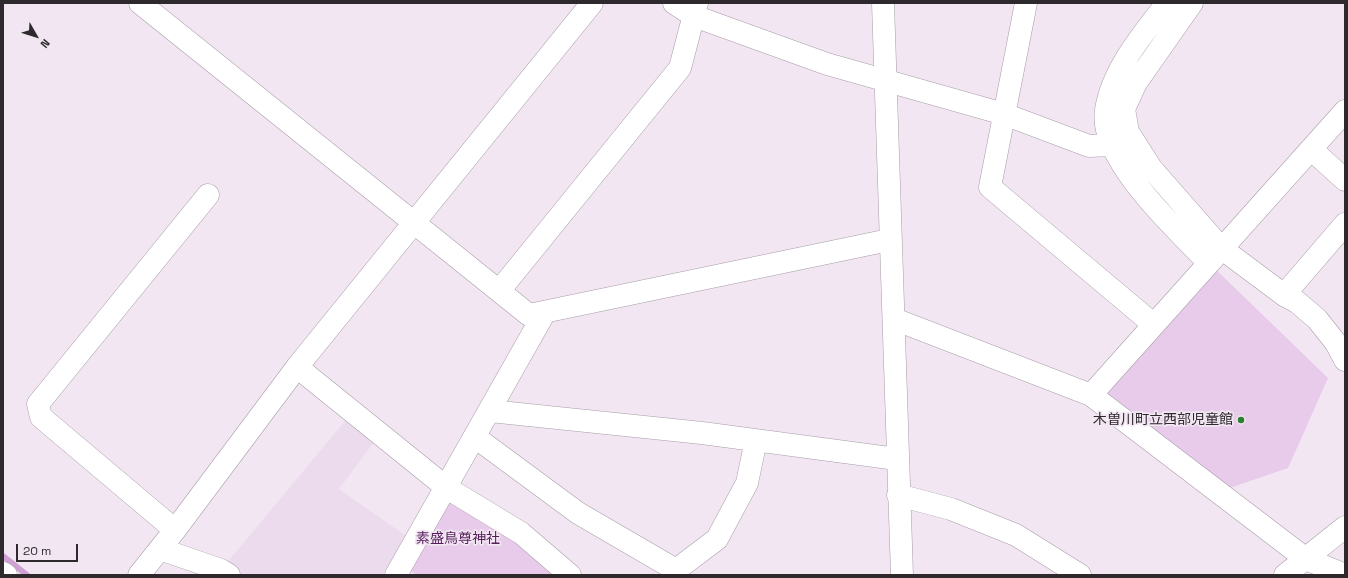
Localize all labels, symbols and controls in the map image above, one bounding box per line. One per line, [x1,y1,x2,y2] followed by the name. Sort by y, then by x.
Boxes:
[16,16,56,56] north arrow
[38,36,53,51] text: N
[1093,412,1233,428] place label: 木曽川町立西部児童館
[1236,415,1246,425] marker: 木曽川町立西部児童館
[416,531,500,547] park label: 素盛鳥尊神社
[18,536,80,562] scale bar
[23,543,51,559] text: 20 m

